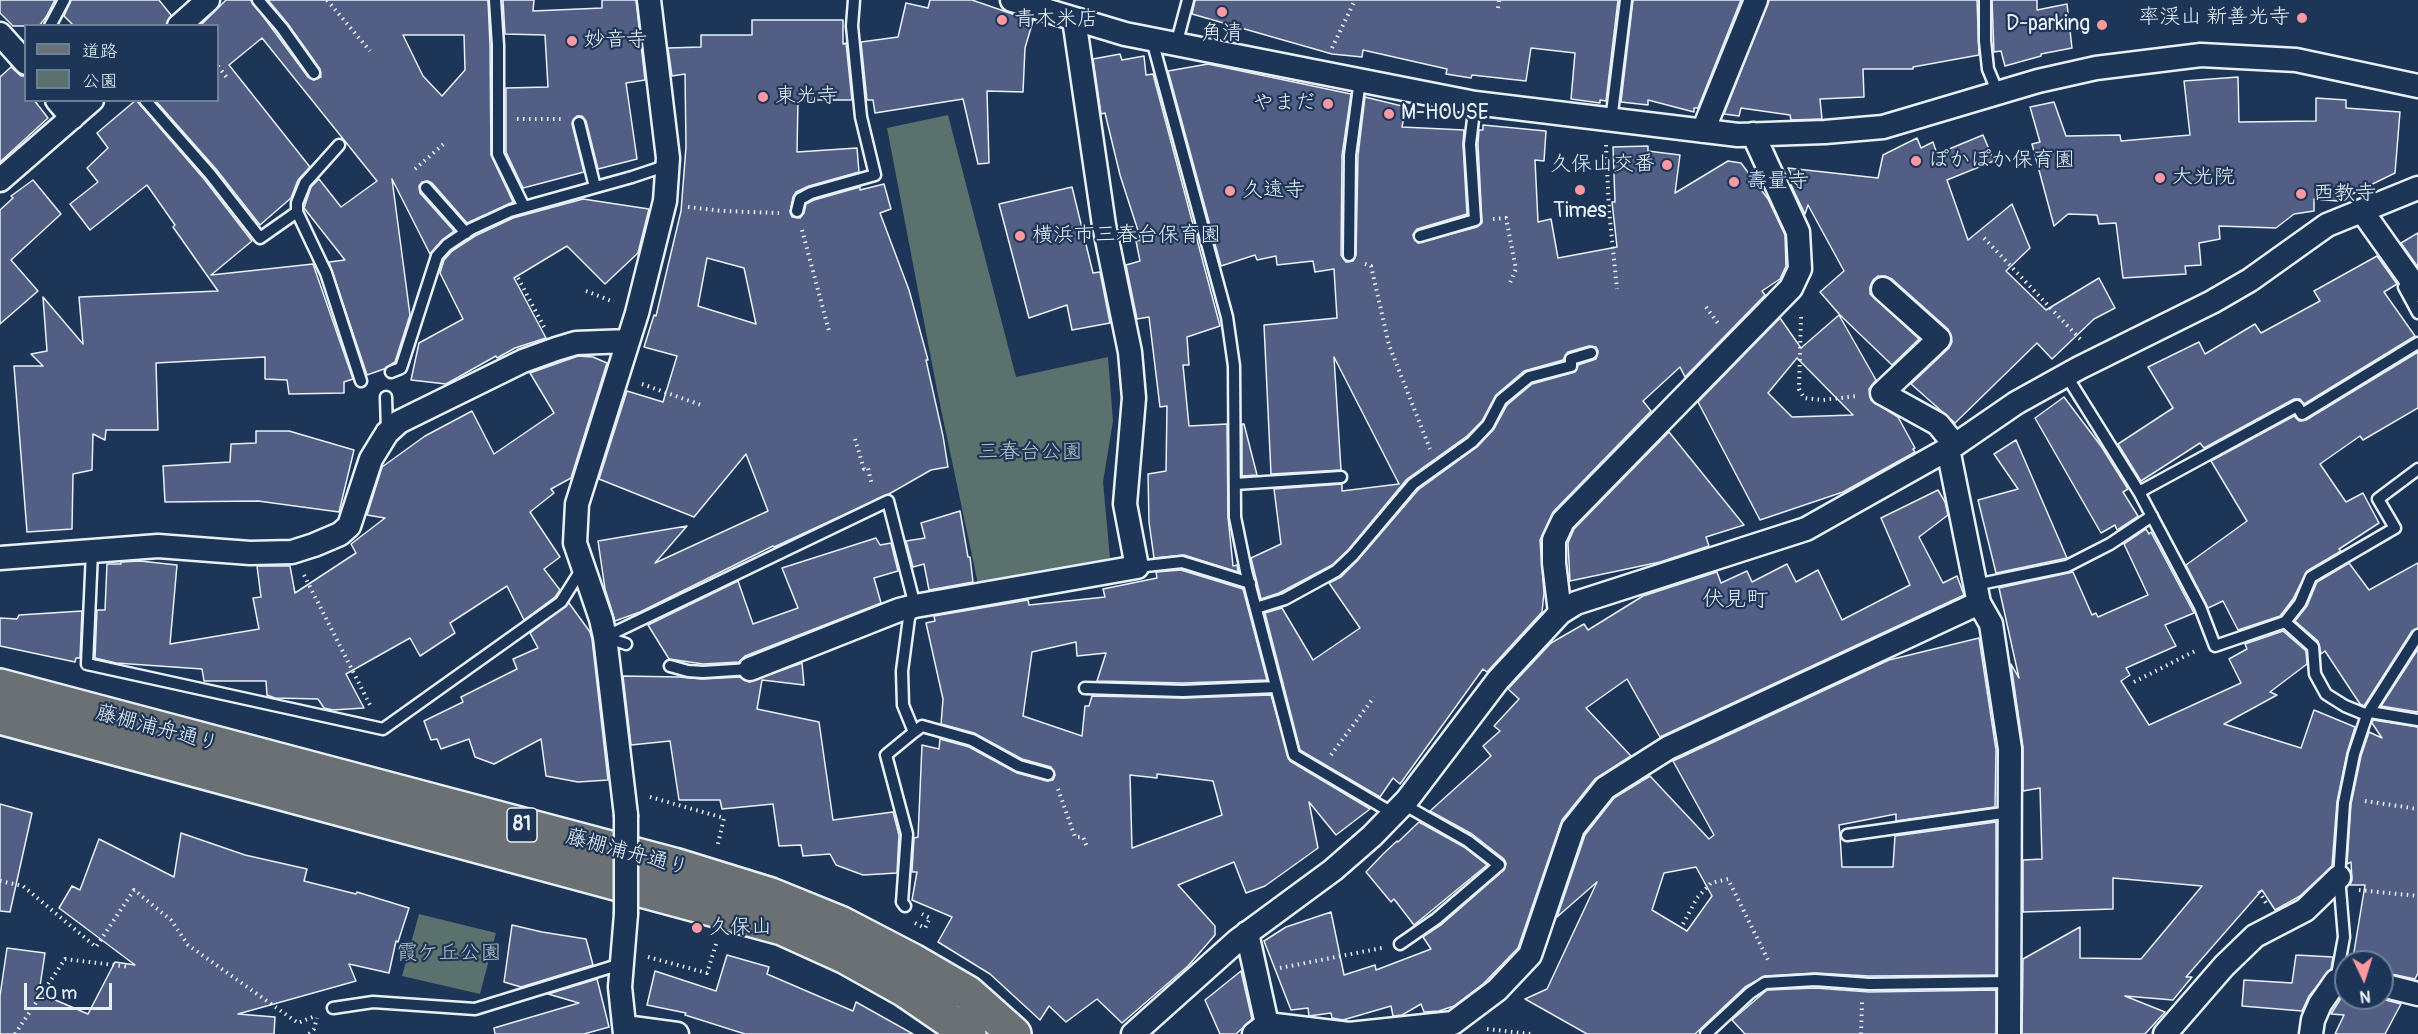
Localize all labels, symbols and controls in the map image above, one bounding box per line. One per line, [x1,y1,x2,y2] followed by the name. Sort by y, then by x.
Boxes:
[1215,5,1229,19] marker: 角清
[2138,5,2290,31] place label: 率渓山 新善光寺
[1014,7,1098,33] place label: 青木米店
[2295,11,2309,25] marker: 率渓山 新善光寺
[2006,12,2090,38] place label: D-parking
[995,13,1009,27] marker: 青木米店
[2095,18,2109,32] marker: D-parking
[1201,21,1243,47] place label: 角清
[24,24,219,102] legend
[584,28,647,54] place label: 妙音寺
[565,34,579,48] marker: 妙音寺
[82,40,118,63] text: 道路
[82,70,118,93] text: 公園
[775,84,838,110] place label: 東光寺
[756,90,770,104] marker: 東光寺
[1253,91,1316,117] place label: やまだ
[1321,97,1335,111] marker: やまだ
[1401,101,1489,127] place label: M-HOUSE
[1382,107,1396,121] marker: M-HOUSE
[1928,148,2075,174] place label: ぽかぽか保育園
[1550,152,1655,178] place label: 久保山交番
[1909,154,1923,168] marker: ぽかぽか保育園
[1660,158,1674,172] marker: 久保山交番
[2172,165,2235,191] place label: 大光院
[1746,169,1809,195] place label: 壽量寺
[2153,171,2167,185] marker: 大光院
[1727,175,1741,189] marker: 壽量寺
[1242,178,1305,204] place label: 久遠寺
[2313,181,2376,207] place label: 西教寺
[1573,183,1587,197] marker: Times
[1223,184,1237,198] marker: 久遠寺
[2294,187,2308,201] marker: 西教寺
[1553,199,1607,225] place label: Times
[1032,223,1221,249] place label: 横浜市三春台保育園
[1013,229,1027,243] marker: 横浜市三春台保育園
[978,440,1082,466] park label: 三春台公園
[1702,587,1768,613] district label: 伏見町
[93,701,221,757] street label: 藤棚浦舟通り
[507,808,537,842] road number: 81
[563,825,691,881] street label: 藤棚浦舟通り
[709,915,772,941] place label: 久保山
[690,921,704,935] marker: 久保山
[397,941,501,967] park label: 霞ケ丘公園
[2334,950,2394,1010] north arrow
[27,971,116,1009] scale bar
[35,982,77,1005] text: 20 m
[2359,986,2371,1006] text: N

